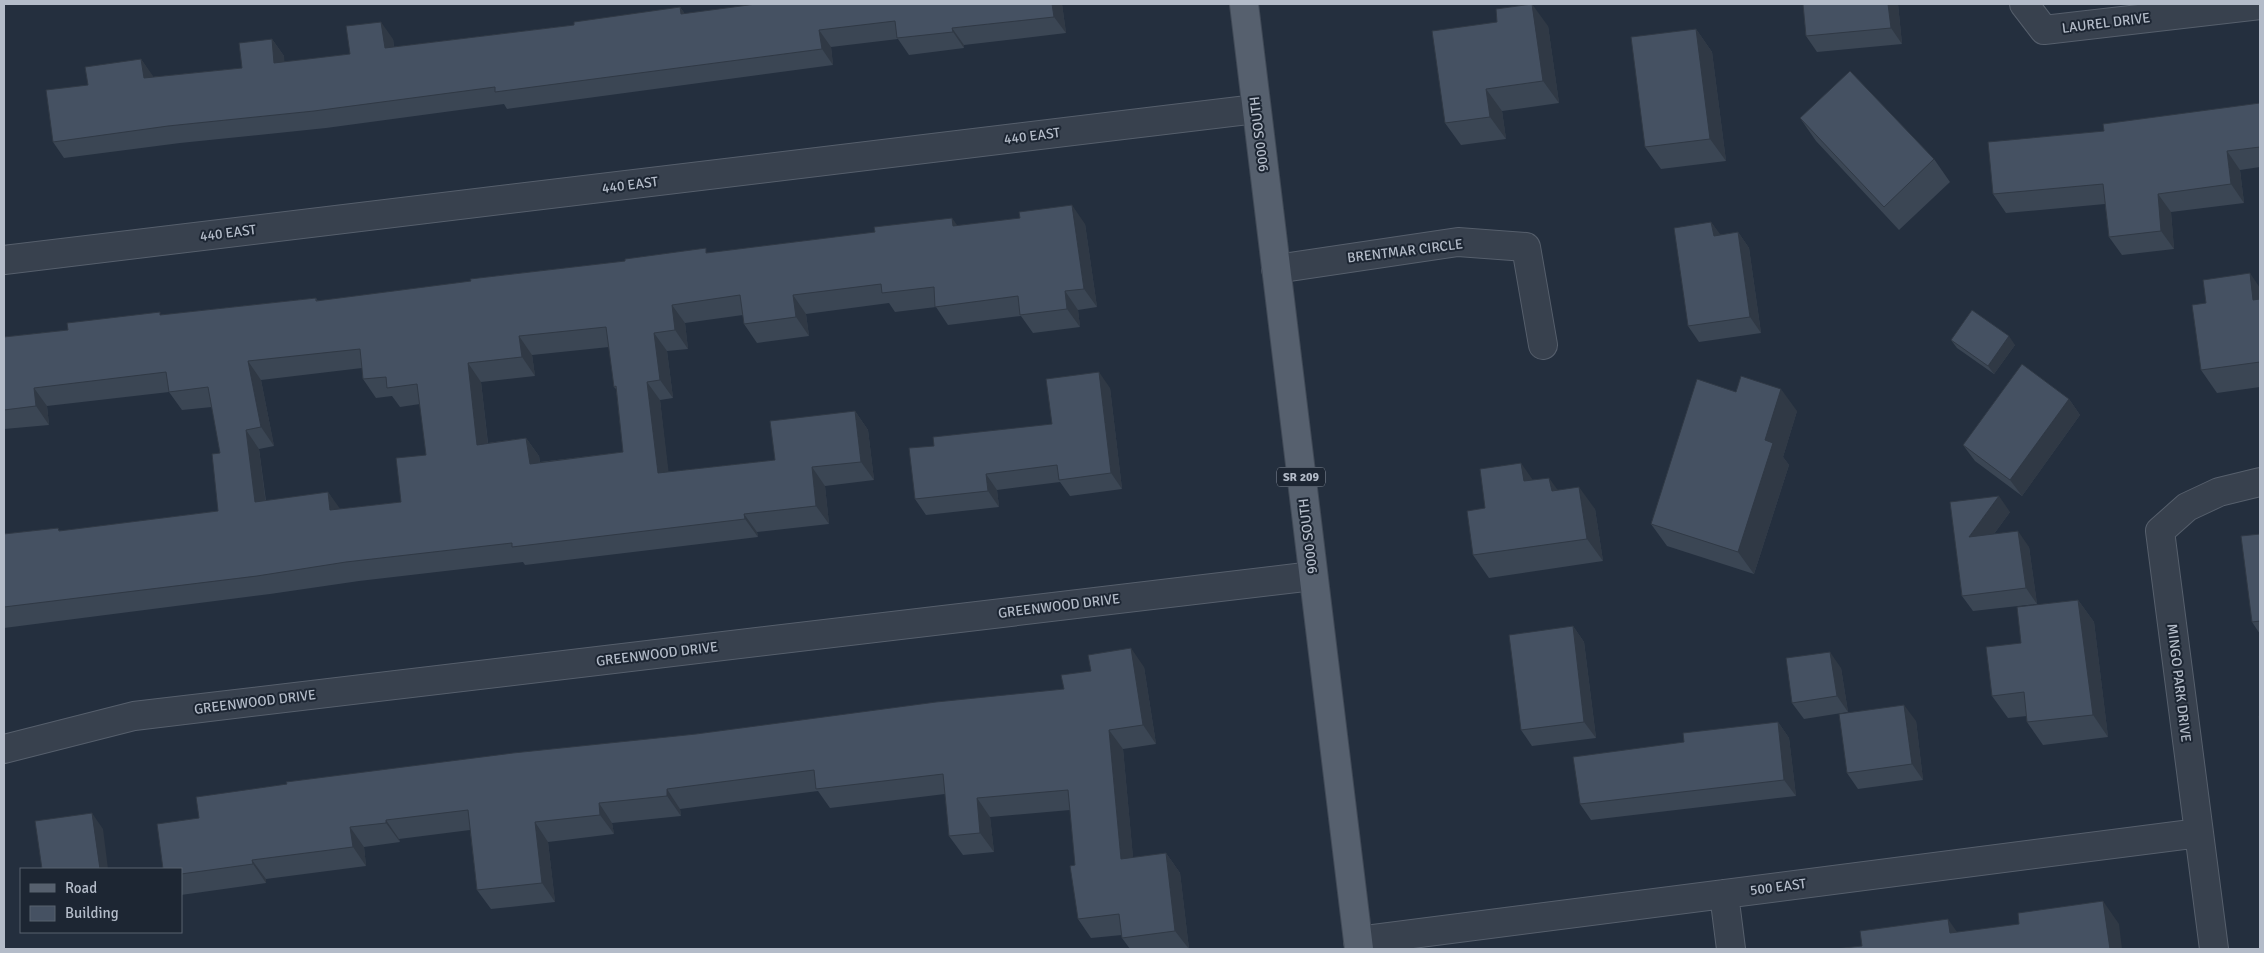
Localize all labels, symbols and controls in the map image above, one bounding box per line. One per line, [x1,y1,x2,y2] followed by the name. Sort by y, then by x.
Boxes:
[2061,9,2151,37] street label: LAUREL DRIVE
[1246,95,1272,173] street label: 9000 SOUTH
[1003,124,1061,148] street label: 440 EAST
[601,173,659,197] street label: 440 EAST
[199,221,257,245] street label: 440 EAST
[1346,235,1464,267] street label: BRENTMAR CIRCLE
[1277,468,1325,487] road number: SR 209
[1295,497,1321,575] street label: 9000 SOUTH
[997,590,1121,622] street label: GREENWOOD DRIVE
[2163,623,2195,743] street label: MINGO PARK DRIVE
[595,638,719,670] street label: GREENWOOD DRIVE
[193,686,317,718] street label: GREENWOOD DRIVE
[20,868,182,933] legend
[1749,875,1807,899] street label: 500 EAST
[65,879,97,897] text: Road
[65,904,119,922] text: Building

